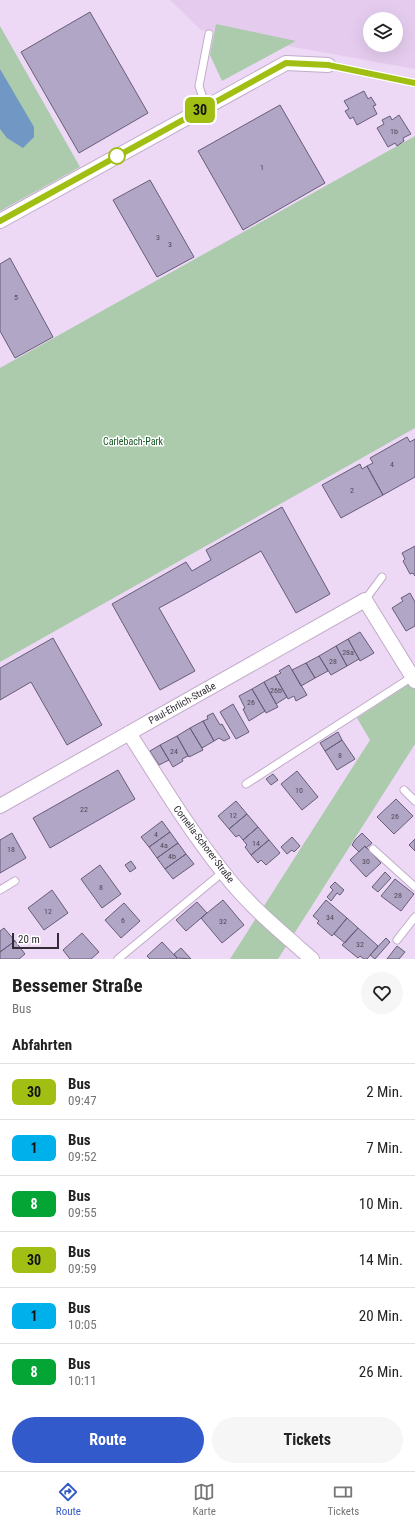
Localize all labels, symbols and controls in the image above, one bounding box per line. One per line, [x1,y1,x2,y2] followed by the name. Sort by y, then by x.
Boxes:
[363,12,403,52] map controls
[363,12,403,52] button: layers
[182,97,218,123] line badge: 30
[193,102,207,118] text: 30
[390,127,398,136] house number: 1b
[108,147,126,165] unlabelled marker
[260,163,264,172] house number: 1
[156,233,160,242] house number: 3
[168,240,172,249] house number: 3
[14,293,18,302] house number: 5
[103,436,163,447] park label: Carlebach-Park
[390,460,394,469] house number: 4
[350,486,354,495] house number: 2
[342,648,354,657] house number: 28a
[329,657,337,666] house number: 28
[147,680,218,726] street label: Paul-Ehrlich-Straße
[270,686,282,695] house number: 26b
[247,698,255,707] house number: 26
[170,747,178,756] house number: 24
[338,751,342,760] house number: 8
[295,786,303,795] house number: 10
[171,803,237,885] street label: Cornelia-Schorer-Straße
[80,805,88,814] house number: 22
[229,811,237,820] house number: 12
[391,812,399,821] house number: 26
[154,830,158,839] house number: 4
[252,839,260,848] house number: 14
[160,841,168,850] house number: 4a
[7,845,15,854] house number: 18
[168,852,176,861] house number: 4b
[362,857,370,866] house number: 30
[99,883,103,892] house number: 8
[394,891,402,900] house number: 28
[44,907,52,916] house number: 12
[326,913,334,922] house number: 34
[121,916,125,925] house number: 6
[219,917,227,926] house number: 32
[12,931,59,950] scale bar
[18,933,40,946] text: 20 m
[356,940,364,949] house number: 32
[361,972,403,1014] button: heart
[12,974,143,997] text: Bessemer Straße
[12,1001,31,1016] text: Bus
[12,1036,72,1054] text: Abfahrten
[68,1075,91,1093] text: Bus
[366,1083,403,1101] text: 2 Min.
[27,1084,41,1100] text: 30
[68,1093,97,1108] text: 09:47
[68,1131,91,1149] text: Bus
[366,1139,403,1157] text: 7 Min.
[30,1140,38,1156] text: 1
[68,1149,97,1164] text: 09:52
[68,1187,91,1205] text: Bus
[359,1195,403,1213] text: 10 Min.
[30,1196,38,1212] text: 8
[68,1205,97,1220] text: 09:55
[68,1243,91,1261] text: Bus
[359,1251,403,1269] text: 14 Min.
[27,1252,41,1268] text: 30
[68,1261,97,1276] text: 09:59
[68,1299,91,1317] text: Bus
[359,1307,403,1325] text: 20 Min.
[30,1308,38,1324] text: 1
[68,1317,97,1332] text: 10:05
[68,1355,91,1373] text: Bus
[359,1363,403,1381] text: 26 Min.
[30,1364,38,1380] text: 8
[68,1373,97,1388] text: 10:11
[12,1417,204,1463] button: Route
[212,1417,403,1463] button: Tickets
[56,1481,81,1518] tab: Route
[193,1481,216,1518] tab: Karte
[328,1481,359,1518] tab: Tickets

